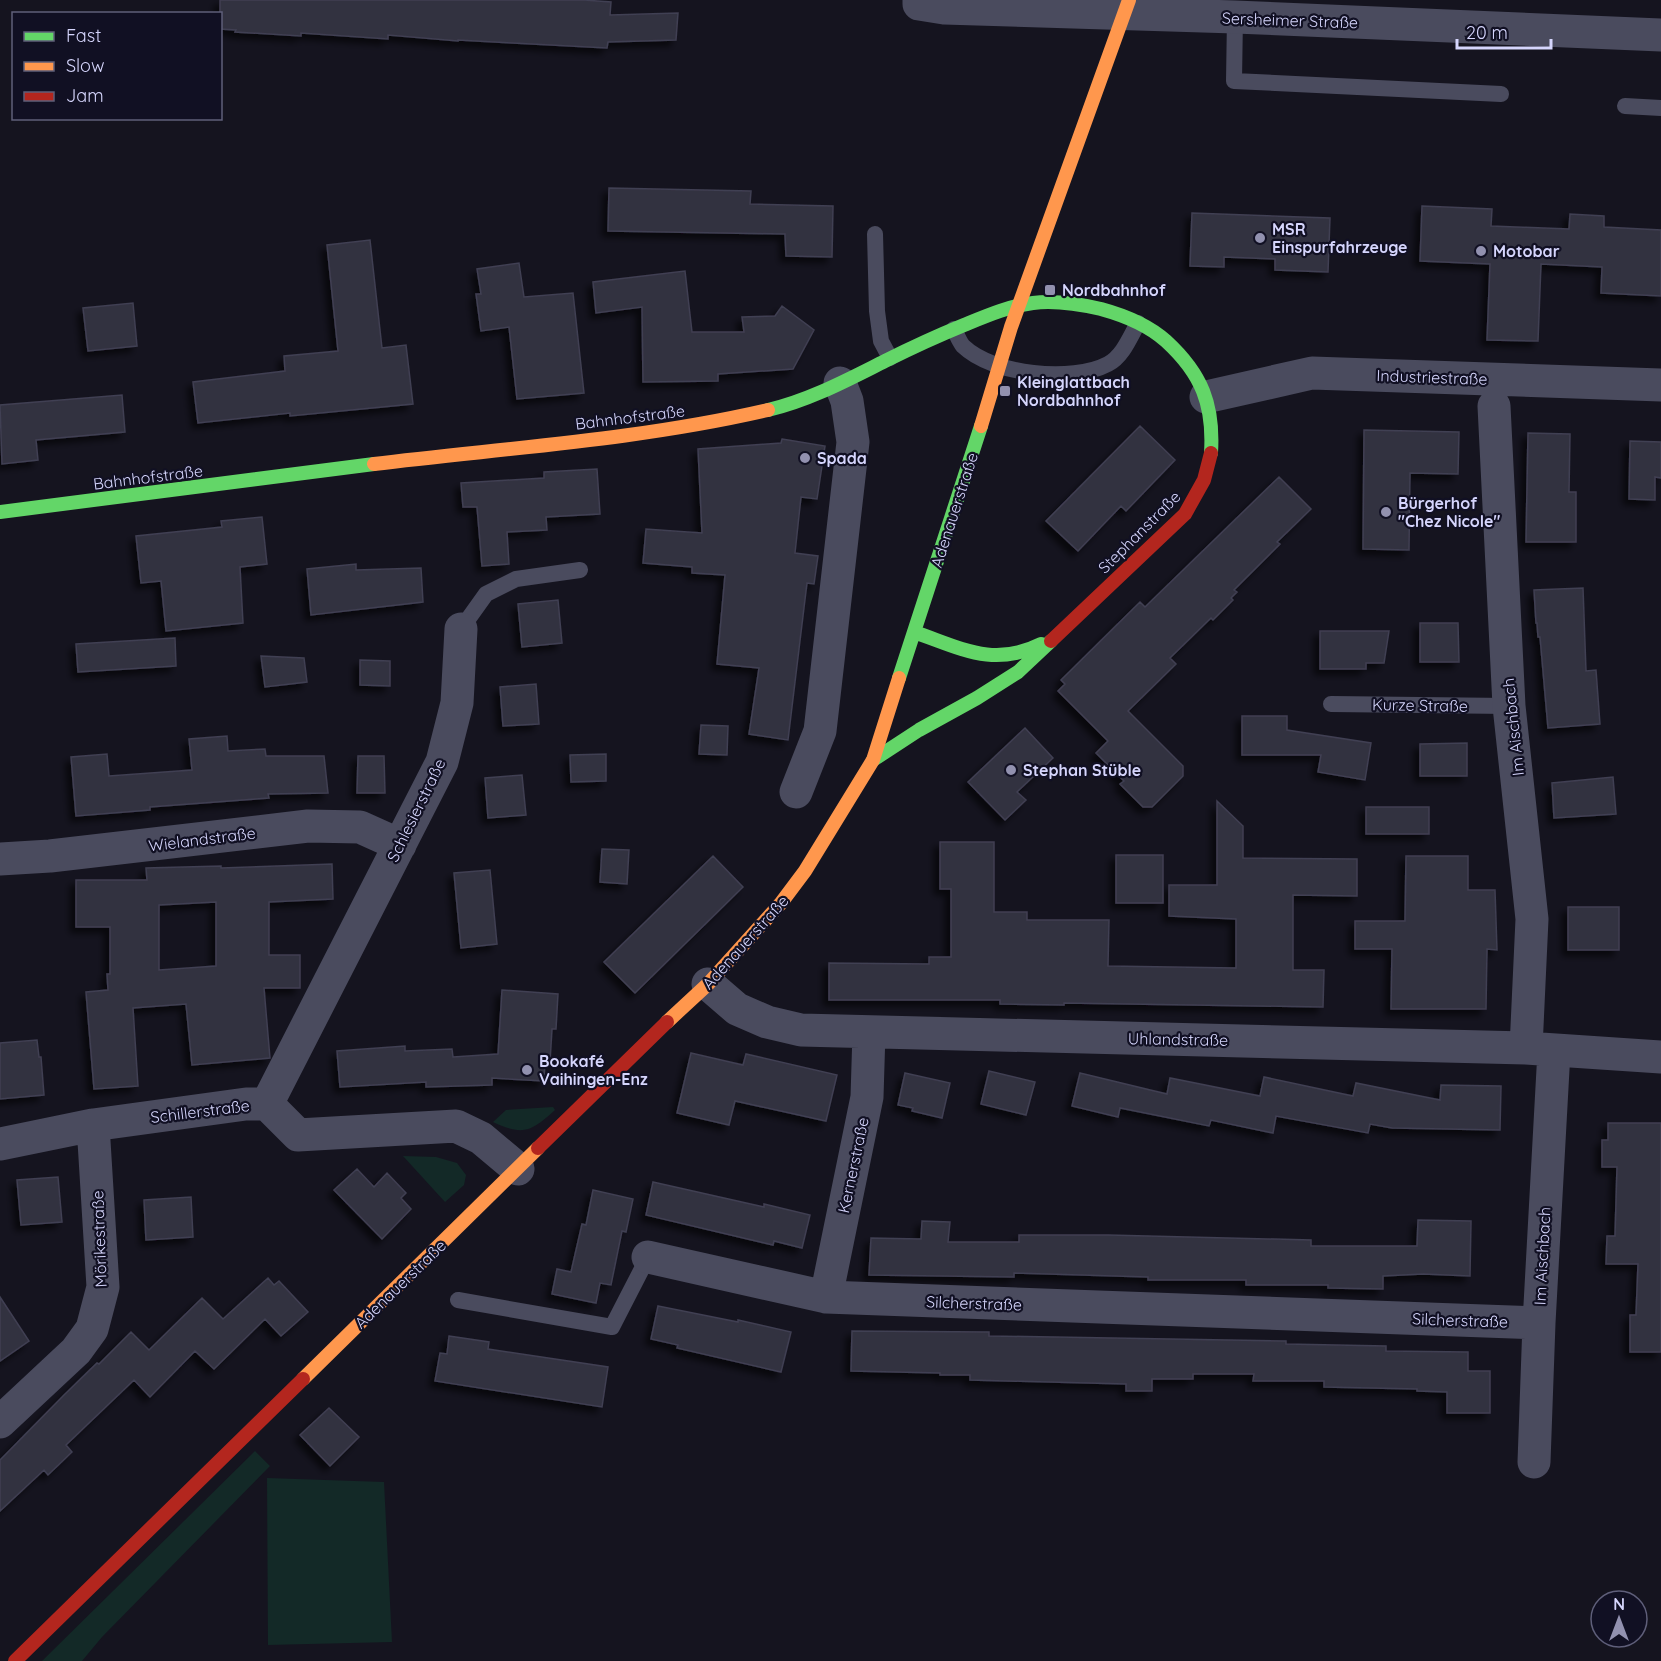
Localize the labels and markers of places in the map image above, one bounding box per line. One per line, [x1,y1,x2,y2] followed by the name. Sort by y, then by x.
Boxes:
[1272,219,1408,257] place label: MSR Einspurfahrzeuge
[1253,231,1267,245] marker: MSR Einspurfahrzeuge
[1493,241,1560,261] place label: Motobar
[1474,244,1488,258] marker: Motobar
[1062,280,1166,300] place label: Nordbahnhof
[1043,283,1057,297] marker: Nordbahnhof
[1017,372,1130,410] place label: Kleinglattbach Nordbahnhof
[998,384,1012,398] marker: Kleinglattbach Nordbahnhof
[817,448,867,468] place label: Spada
[798,451,812,465] marker: Spada
[1398,493,1500,531] place label: Bürgerhof "Chez Nicole"
[1379,505,1393,519] marker: Bürgerhof "Chez Nicole"
[1023,760,1141,780] place label: Stephan Stüble
[1004,763,1018,777] marker: Stephan Stüble
[539,1051,648,1089] place label: Bookafé Vaihingen-Enz
[520,1063,534,1077] marker: Bookafé Vaihingen-Enz

